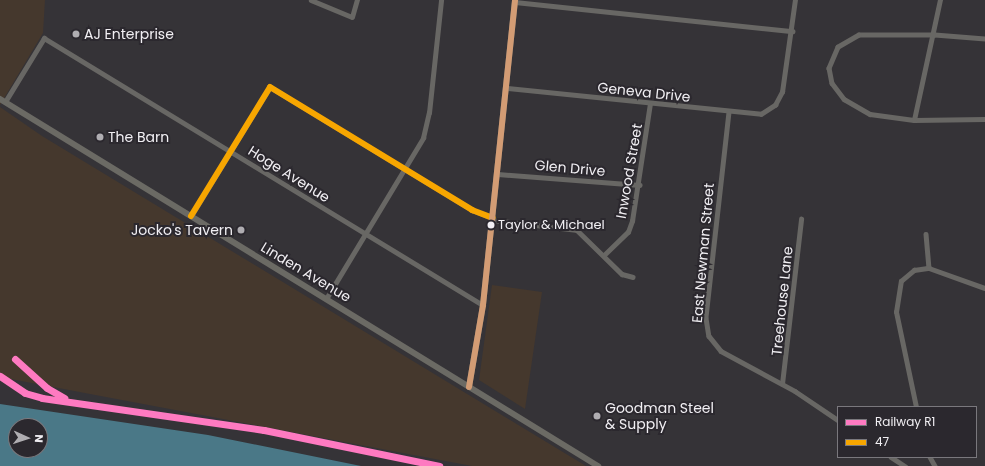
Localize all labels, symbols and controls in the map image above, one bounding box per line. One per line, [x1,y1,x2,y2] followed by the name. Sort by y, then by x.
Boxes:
[84,26,174,42] place label: AJ Enterprise
[71,29,81,39] marker: AJ Enterprise
[597,79,691,105] street label: Geneva Drive
[612,122,646,220] street label: Inwood Street
[108,129,169,145] place label: The Barn
[95,132,105,142] marker: The Barn
[245,142,333,206] street label: Hoge Avenue
[534,157,606,179] street label: Glen Drive
[689,182,717,324] street label: East Newman Street
[498,217,605,233] place label: Taylor & Michael
[486,220,496,230] marker: Taylor & Michael
[131,222,233,238] place label: Jocko's Tavern
[236,225,246,235] marker: Jocko's Tavern
[258,239,354,305] street label: Linden Avenue
[768,245,796,357] street label: Treehouse Lane
[605,400,714,432] place label: Goodman Steel & Supply
[837,406,977,458] legend
[592,411,602,421] marker: Goodman Steel & Supply
[875,413,935,430] text: Railway R1
[8,418,48,458] north arrow
[875,433,889,450] text: 47
[31,434,47,443] text: N

